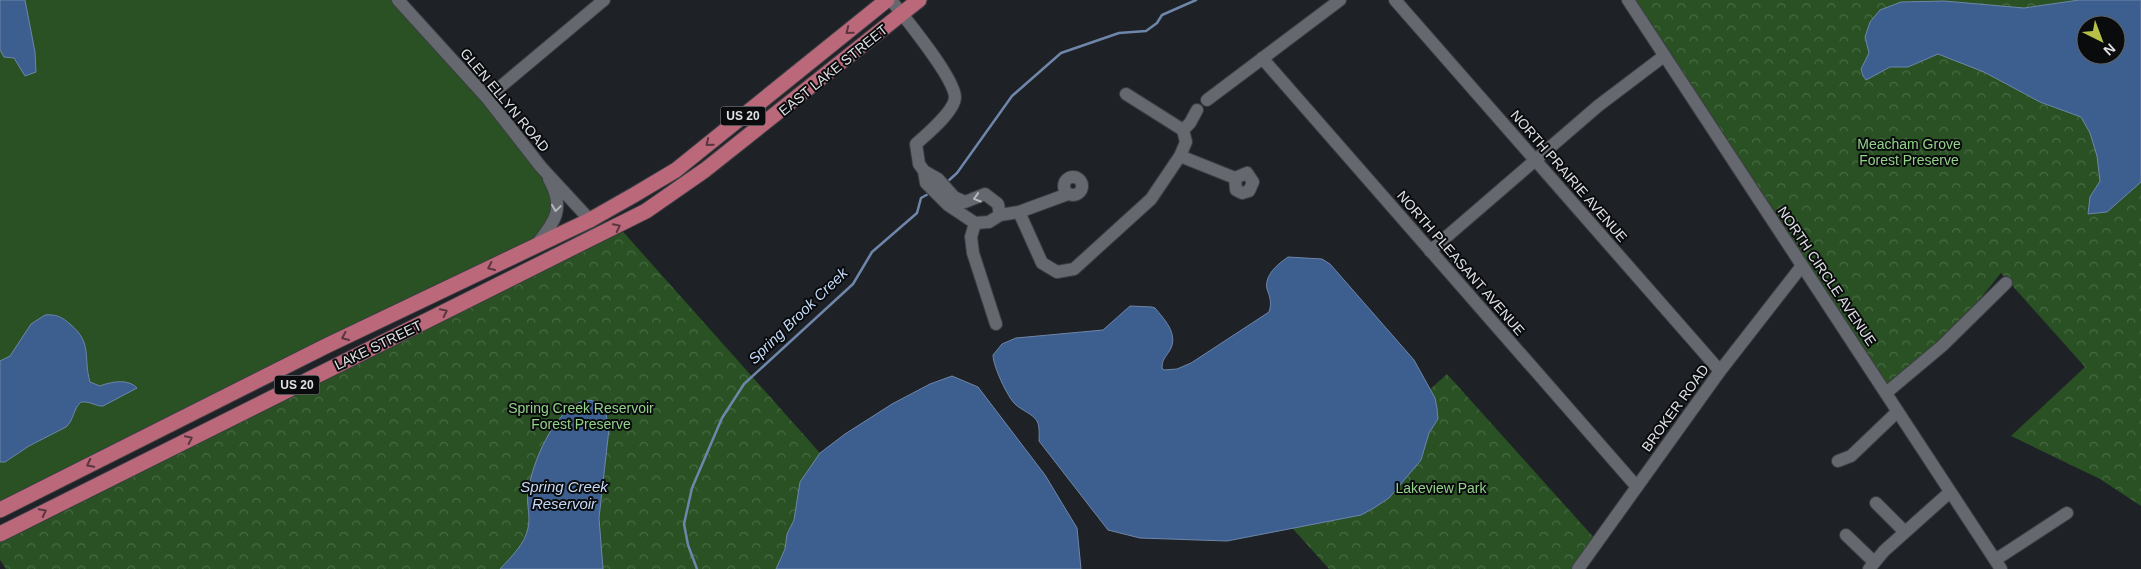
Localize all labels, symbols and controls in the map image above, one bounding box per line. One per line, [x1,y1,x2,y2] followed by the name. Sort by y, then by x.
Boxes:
[2076,15,2126,65] north arrow
[775,21,891,119] street label: EAST LAKE STREET
[846,25,855,33] one-way arrow
[2101,40,2119,59] text: N
[457,45,553,155] street label: GLEN ELLYN ROAD
[720,106,766,125] road number: US 20
[1507,107,1631,245] street label: NORTH PRAIRIE AVENUE
[1857,136,1961,168] park label: Meacham Grove Forest Preserve
[705,138,714,147] one-way arrow
[1394,188,1528,338] street label: NORTH PLEASANT AVENUE
[974,192,982,202] one-way arrow
[1774,203,1880,349] street label: NORTH CIRCLE AVENUE
[551,204,562,212] one-way arrow
[612,222,621,233] one-way arrow
[488,261,497,271] one-way arrow
[745,263,852,367] water label: Spring Brook Creek
[439,308,448,318] one-way arrow
[332,317,425,373] street label: LAKE STREET
[341,331,350,341] one-way arrow
[1638,361,1712,455] street label: BROKER ROAD
[274,376,320,394] road number: US 20
[508,400,654,432] park label: Spring Creek Reservoir Forest Preserve
[183,435,192,445] one-way arrow
[86,458,95,468] one-way arrow
[520,478,609,512] water label: Spring Creek Reservoir
[1395,480,1488,496] park label: Lakeview Park
[38,508,47,518] one-way arrow

